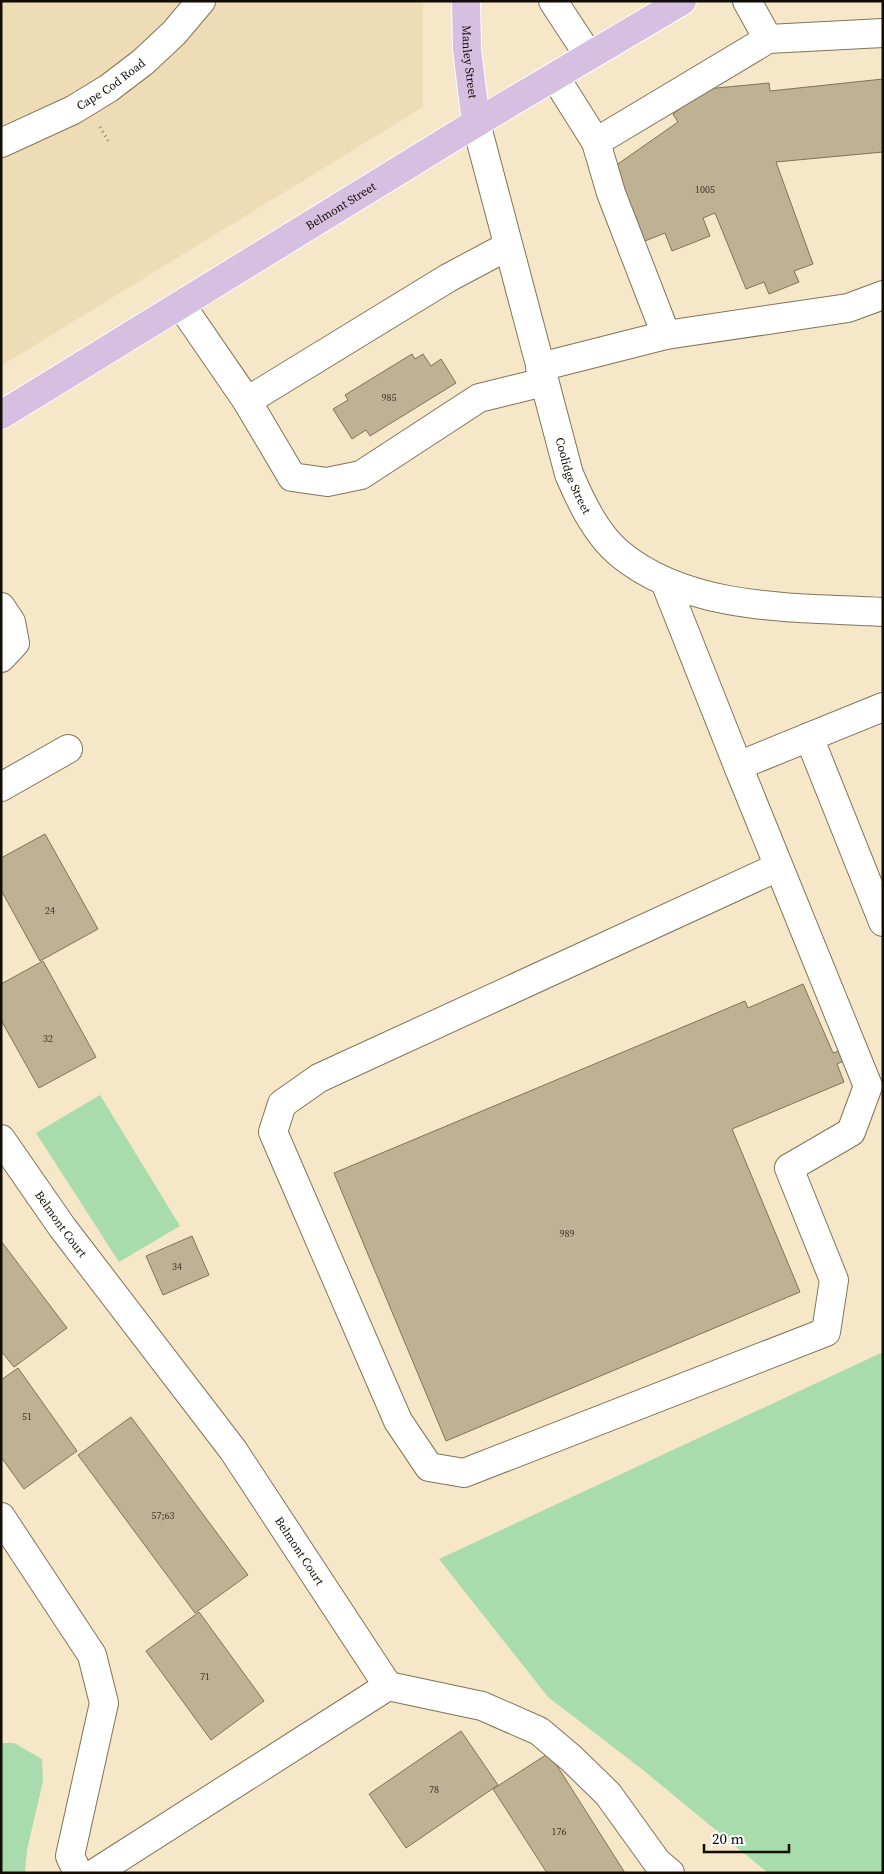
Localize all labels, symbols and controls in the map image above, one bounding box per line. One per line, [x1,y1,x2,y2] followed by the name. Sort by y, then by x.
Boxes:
[459,25,481,99] street label: Manley Street
[74,55,149,114] street label: Cape Cod Road
[303,178,379,234] street label: Belmont Street
[695,183,715,196] house number: 1005
[382,391,397,404] house number: 985
[552,436,595,517] street label: Coolidge Street
[45,904,55,917] house number: 24
[43,1032,53,1045] house number: 32
[31,1188,90,1261] street label: Belmont Court
[560,1227,575,1240] house number: 989
[172,1260,182,1273] house number: 34
[22,1410,32,1423] house number: 51
[152,1509,175,1522] house number: 57;63
[271,1514,328,1588] street label: Belmont Court
[200,1670,210,1683] house number: 71
[429,1783,439,1796] house number: 78
[704,1822,789,1854] scale bar
[552,1825,567,1838] house number: 176
[712,1828,744,1849] text: 20 m

